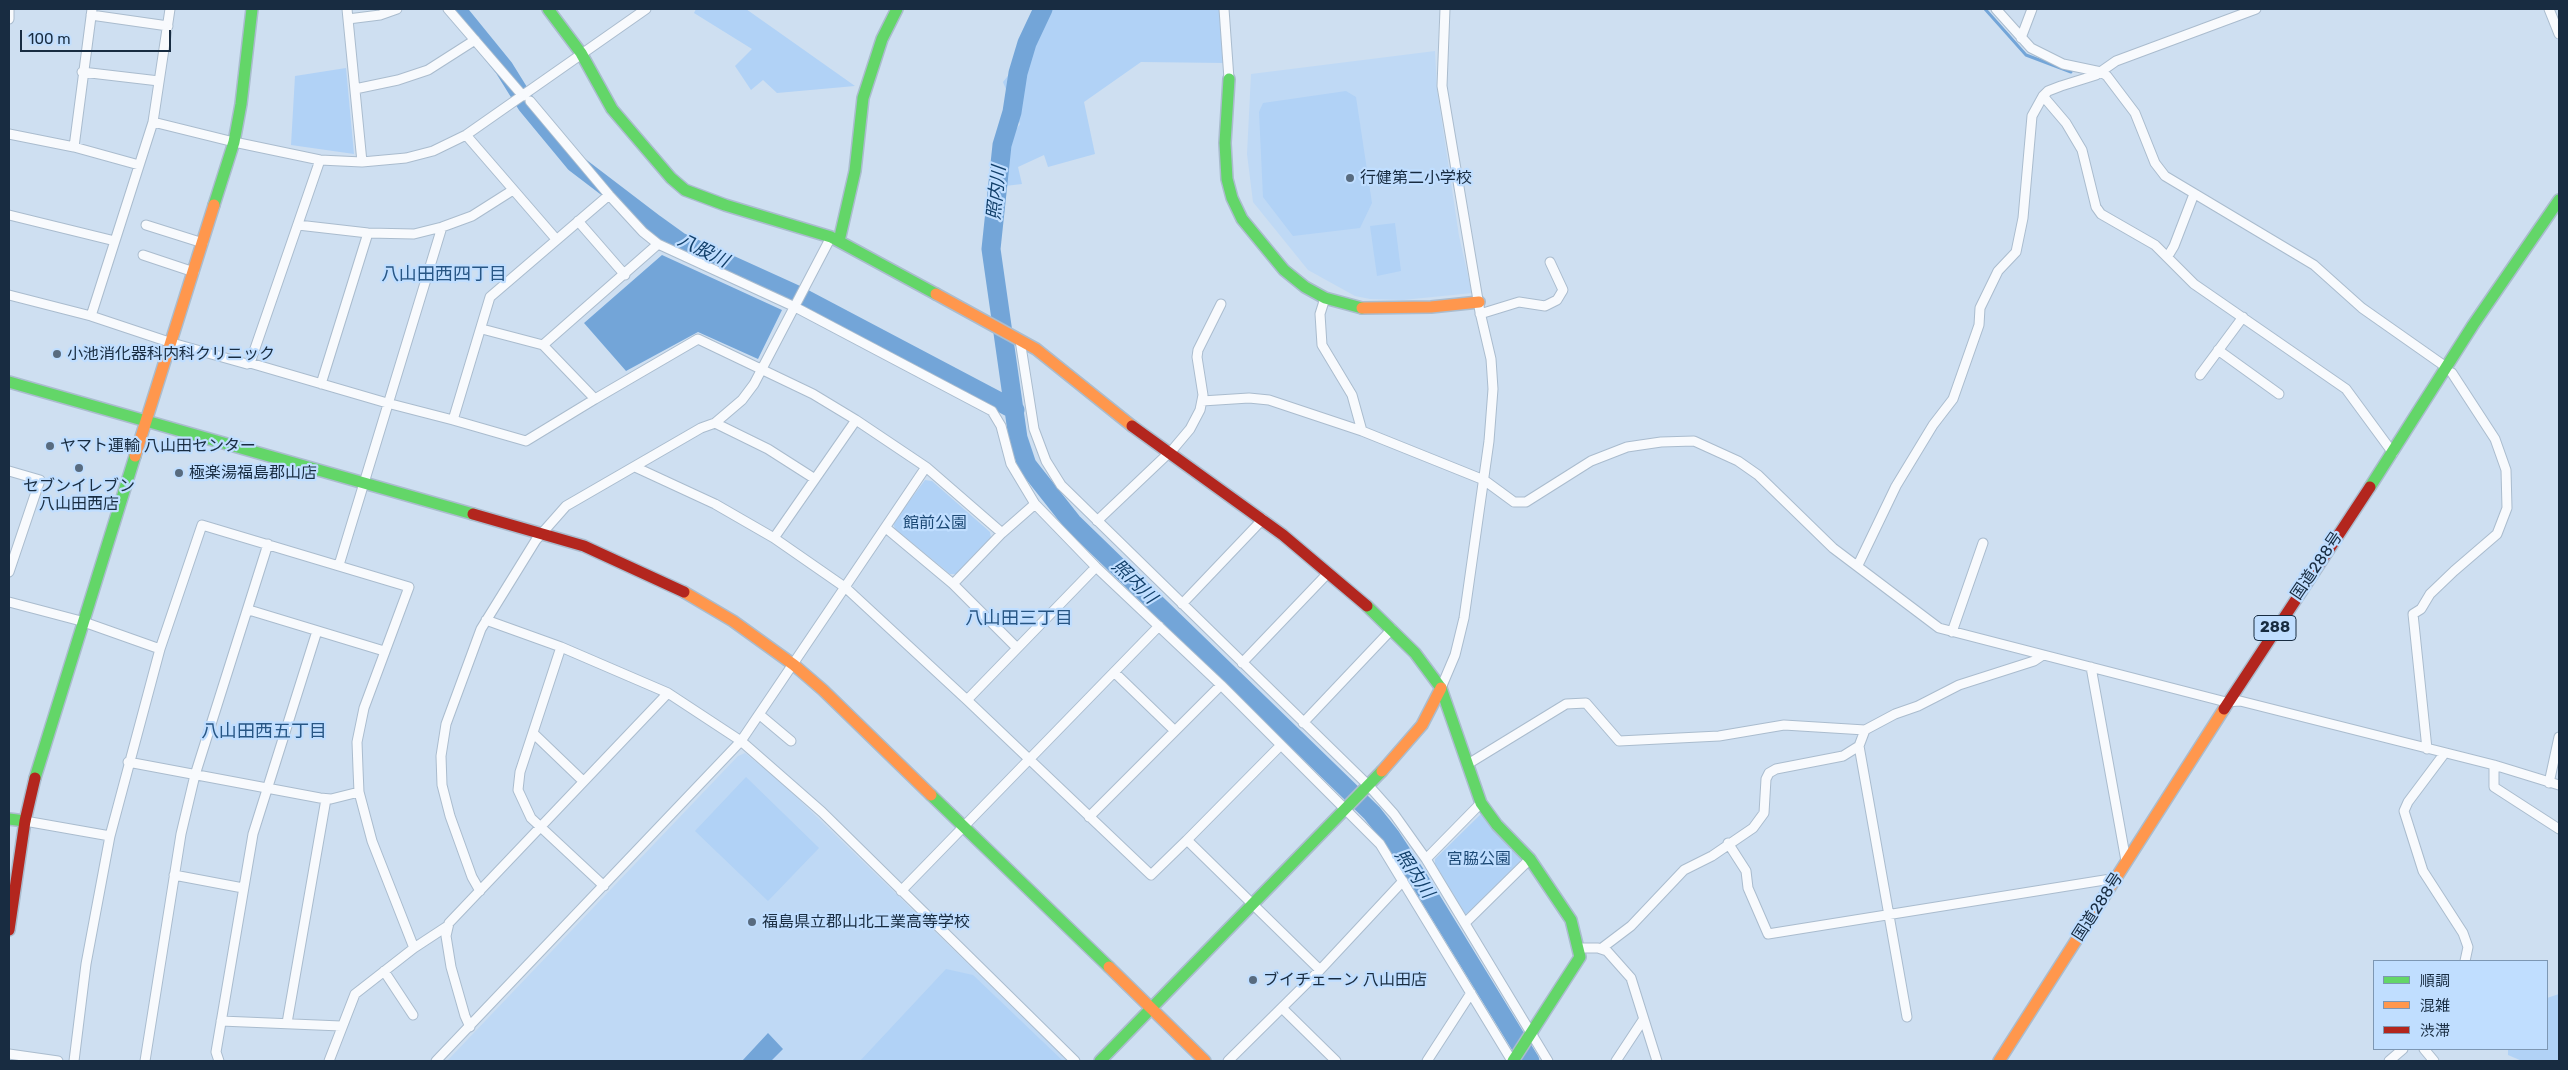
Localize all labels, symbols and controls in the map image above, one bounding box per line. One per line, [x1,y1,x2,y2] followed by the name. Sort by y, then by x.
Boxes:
[22,20,174,52] scale bar
[28,30,70,48] text: 100 m
[983,165,1011,221] water label: 照内川
[1360,168,1472,188] place label: 行健第二小学校
[1344,172,1356,184] marker: 行健第二小学校
[674,229,732,273] water label: 八股川
[381,264,507,286] district label: 八山田西四丁目
[67,344,275,364] place label: 小池消化器科内科クリニック
[51,348,63,360] marker: 小池消化器科内科クリニック
[60,436,256,456] place label: ヤマト運輸 八山田センター
[44,440,56,452] marker: ヤマト運輸 八山田センター
[73,462,85,474] marker: セブンイレブン 八山田西店
[189,463,317,483] place label: 極楽湯福島郡山店
[173,467,185,479] marker: 極楽湯福島郡山店
[23,476,135,514] place label: セブンイレブン 八山田西店
[903,513,967,533] park label: 館前公園
[2287,528,2347,604] street label: 国道288号
[1107,555,1161,609] water label: 照内川
[965,608,1073,630] district label: 八山田三丁目
[2254,616,2296,640] road number: 288
[201,721,327,743] district label: 八山田西五丁目
[1390,846,1438,902] water label: 照内川
[1447,849,1511,869] park label: 宮脇公園
[2069,869,2127,945] street label: 国道288号
[762,912,970,932] place label: 福島県立郡山北工業高等学校
[746,916,758,928] marker: 福島県立郡山北工業高等学校
[2373,960,2548,1050] legend
[1263,970,1427,990] place label: ブイチェーン 八山田店
[2420,972,2450,990] text: 順調
[1247,974,1259,986] marker: ブイチェーン 八山田店
[2420,997,2450,1015] text: 混雑
[2420,1022,2450,1040] text: 渋滞

